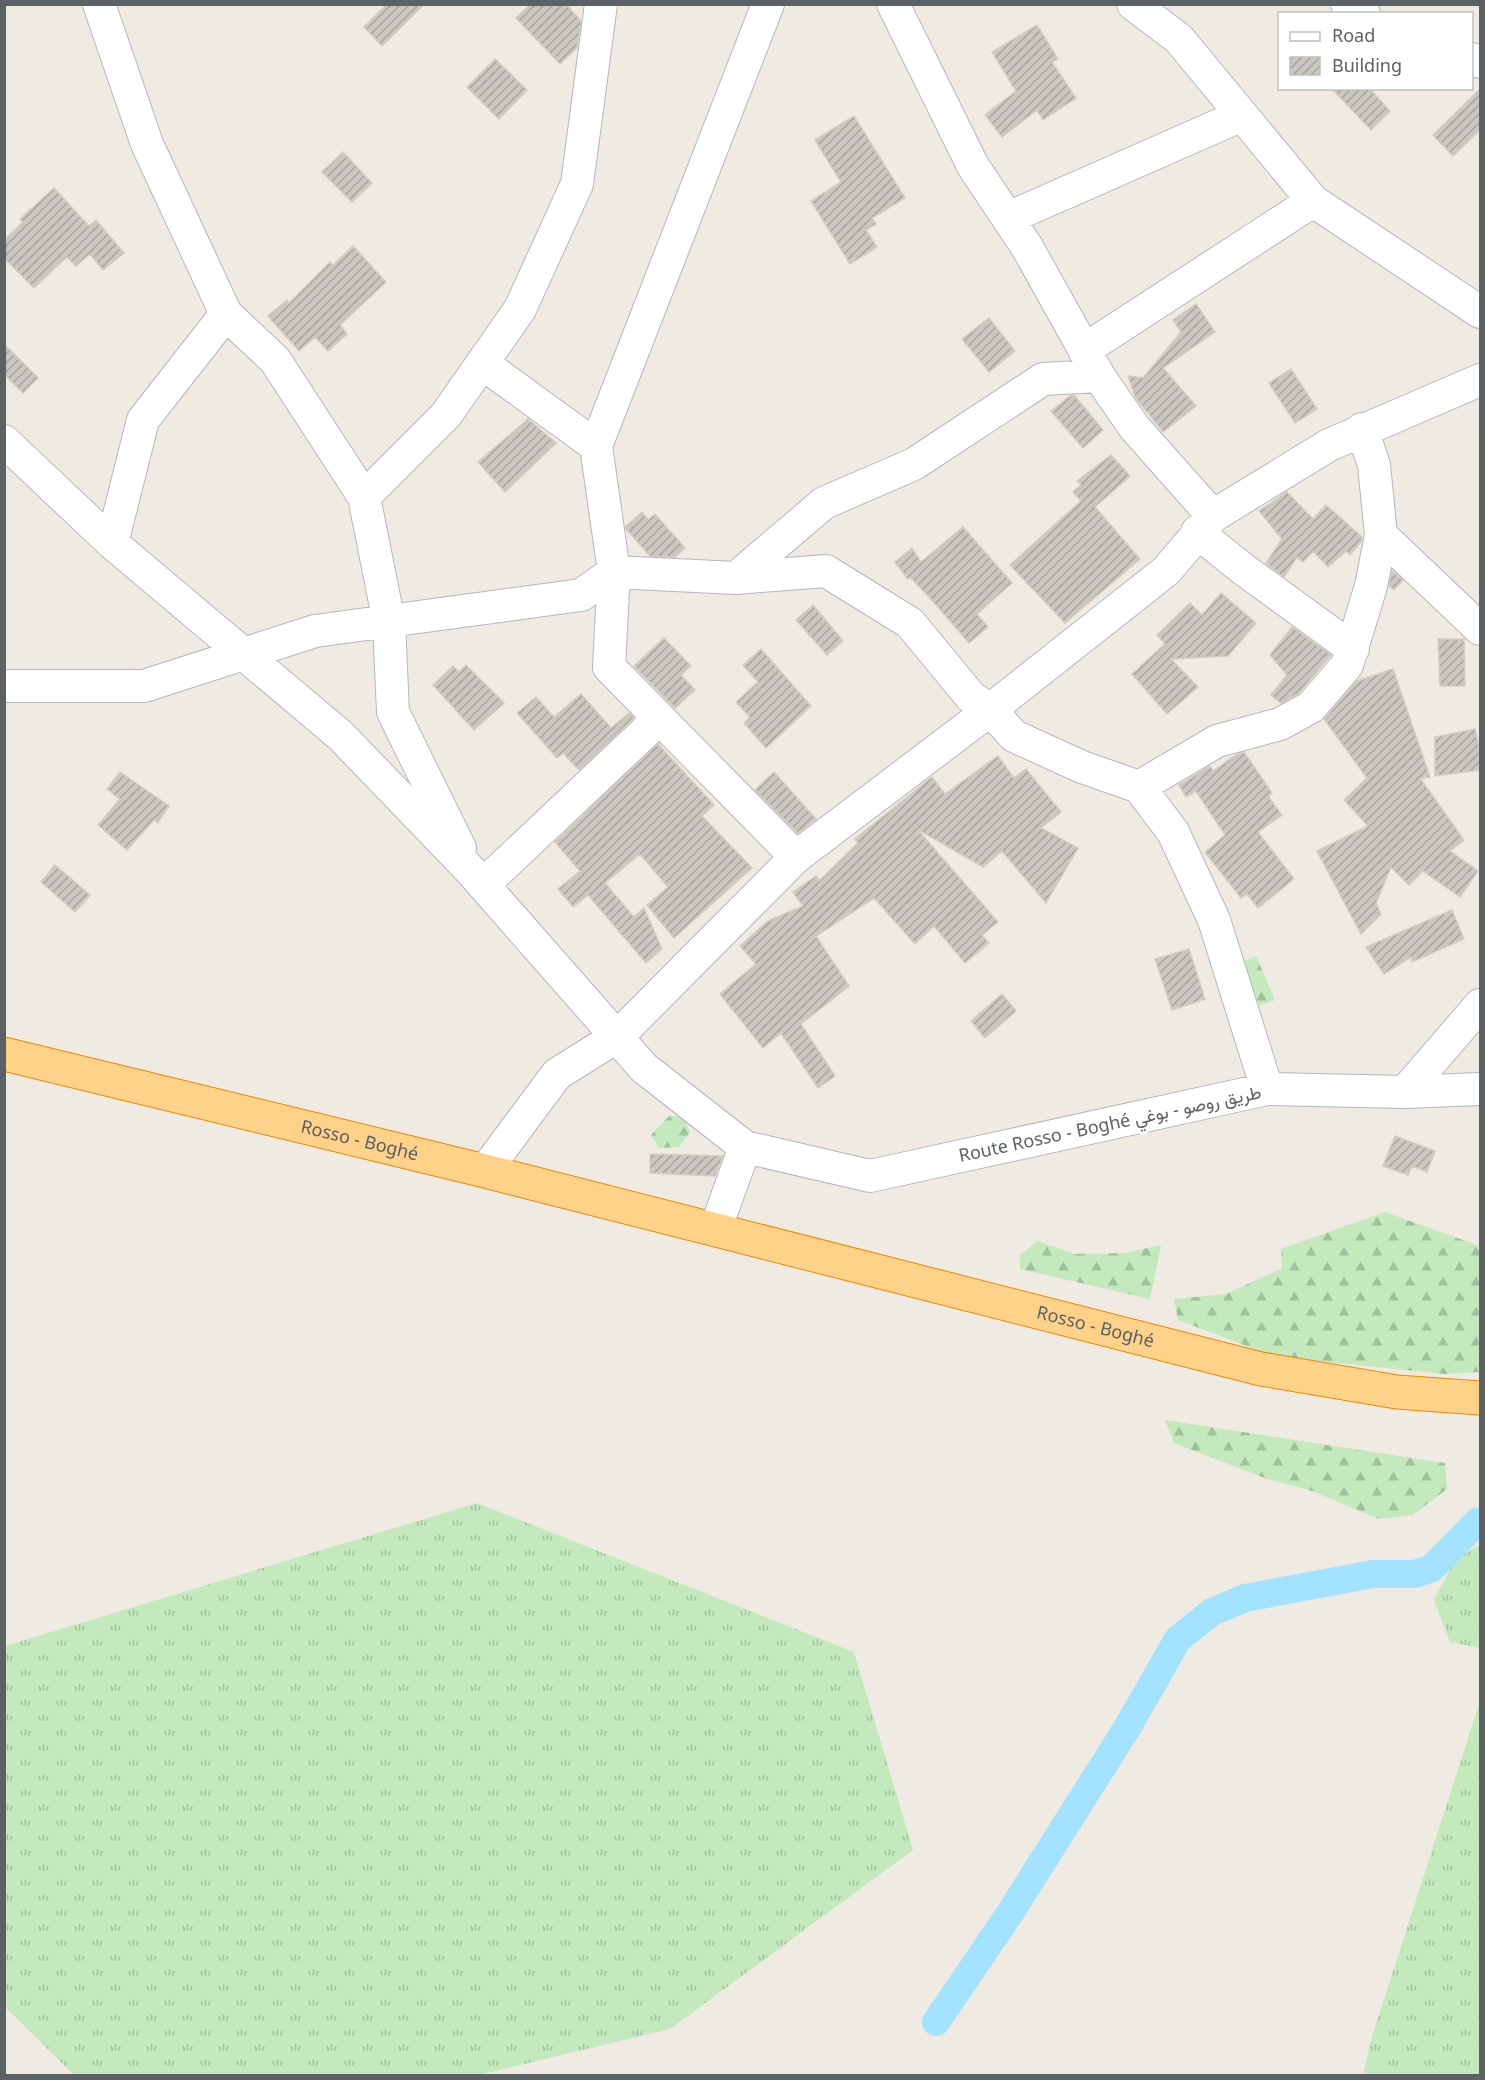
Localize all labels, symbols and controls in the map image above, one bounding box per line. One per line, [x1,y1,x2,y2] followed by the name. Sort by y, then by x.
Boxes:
[1278,12,1473,90] legend
[1332,23,1375,47] text: Road
[1332,53,1402,77] text: Building
[956,1079,1264,1171] street label: Route Rosso - Boghé طريق روصو - بوغي
[299,1114,421,1165] street label: Rosso - Boghé
[1034,1299,1157,1352] street label: Rosso - Boghé

